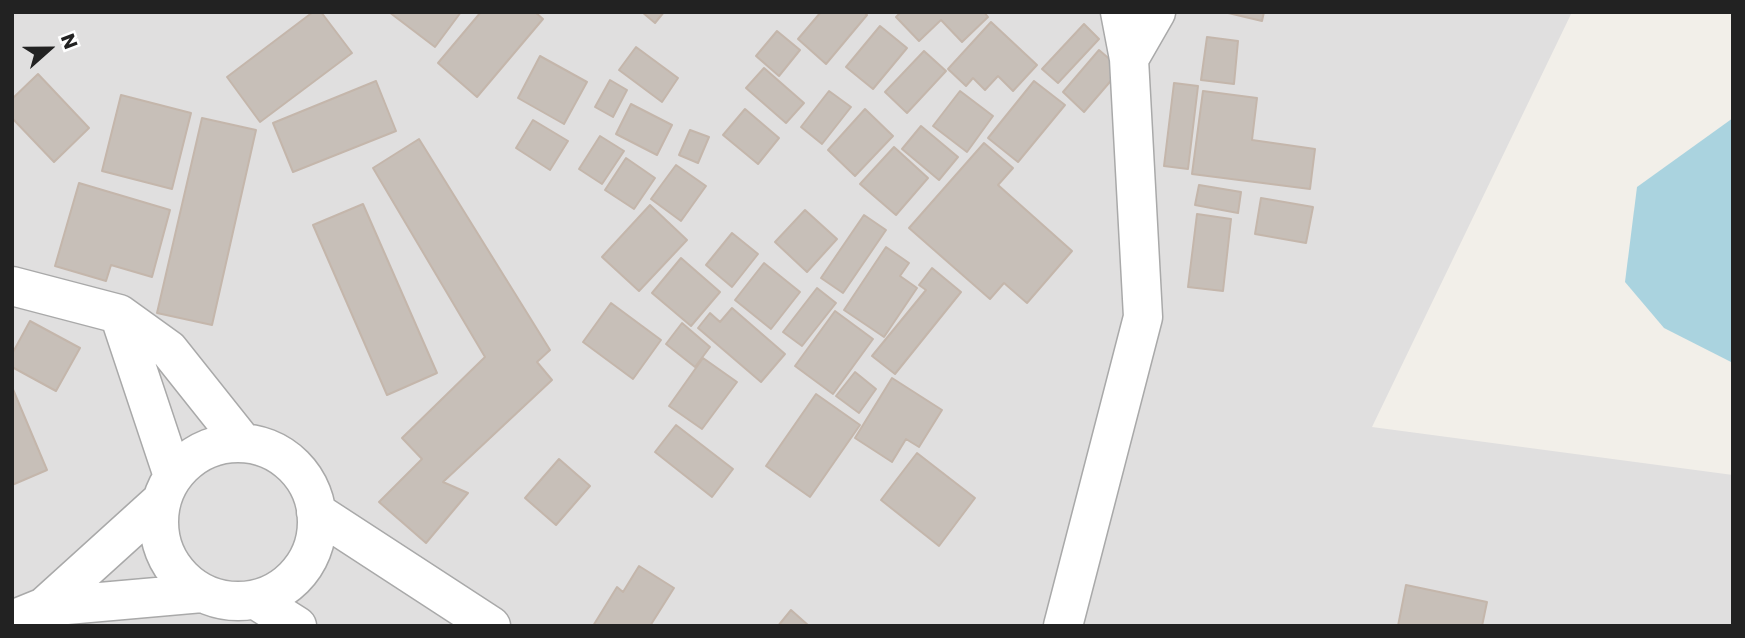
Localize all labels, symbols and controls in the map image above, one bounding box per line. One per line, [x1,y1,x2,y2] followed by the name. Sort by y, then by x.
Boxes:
[14,14,84,84] north arrow
[54,30,84,53] text: N

